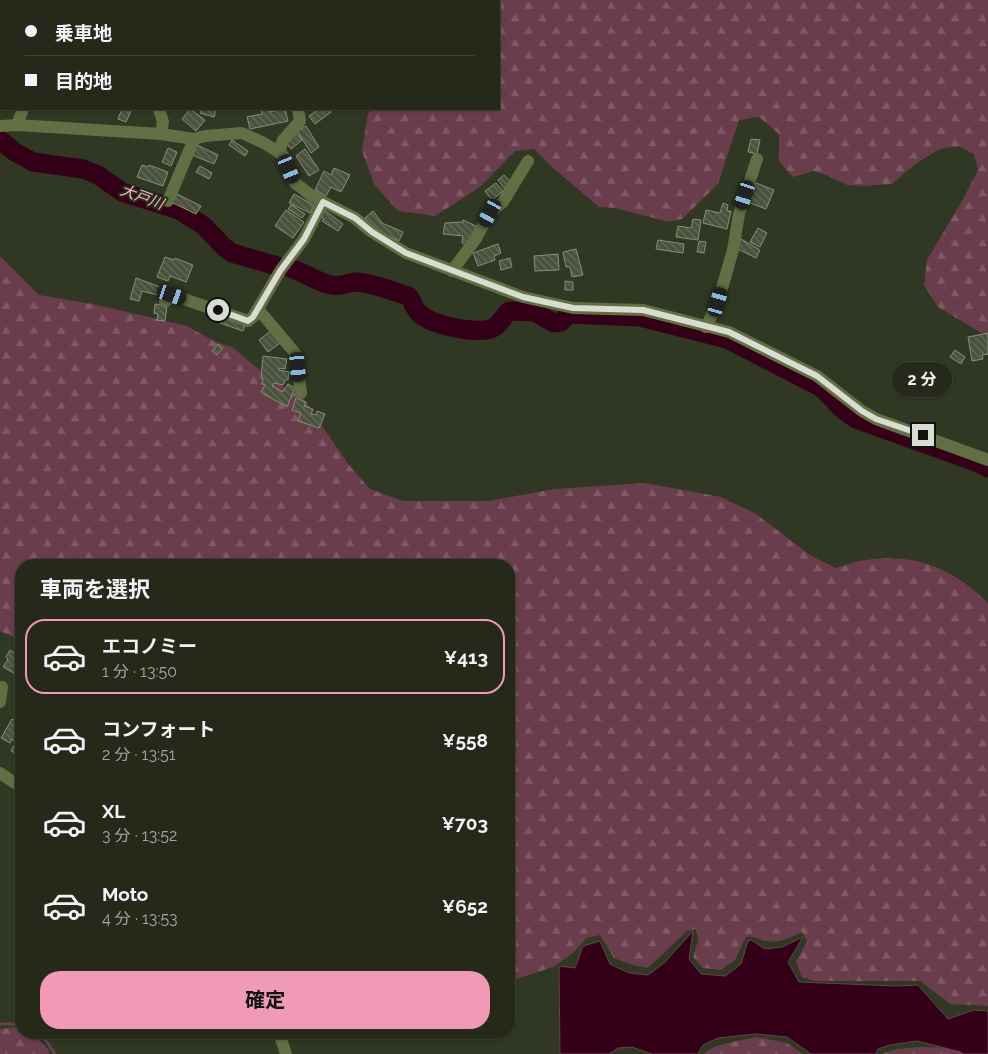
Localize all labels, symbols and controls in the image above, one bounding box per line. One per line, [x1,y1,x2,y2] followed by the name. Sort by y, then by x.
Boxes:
[55,22,112,44] text: 乗車地
[55,70,112,92] text: 目的地
[276,152,301,186] car
[733,178,756,212] car
[118,181,168,214] water label: 大戸川
[476,196,503,230] car
[155,283,188,307] car
[706,286,729,318] car
[207,299,229,321] route start
[289,351,306,383] car
[893,362,953,398] callout: 2 分
[908,370,936,389] text: 2 分
[912,424,934,446] route end
[40,576,150,602] text: 車両を選択
[42,634,87,679] icon: car
[102,635,197,657] text: エコノミー
[444,646,488,668] text: ¥413
[102,662,177,681] text: 1 分 · 13:50
[42,717,87,762] icon: car
[102,718,215,740] text: コンフォート
[442,729,488,751] text: ¥558
[102,745,176,764] text: 2 分 · 13:51
[42,800,87,845] icon: car
[102,800,125,822] text: XL
[442,812,488,834] text: ¥703
[102,826,177,845] text: 3 分 · 13:52
[42,883,87,928] icon: car
[102,883,148,905] text: Moto
[442,895,488,917] text: ¥652
[102,909,178,928] text: 4 分 · 13:53
[40,971,490,1029] button: 確定

